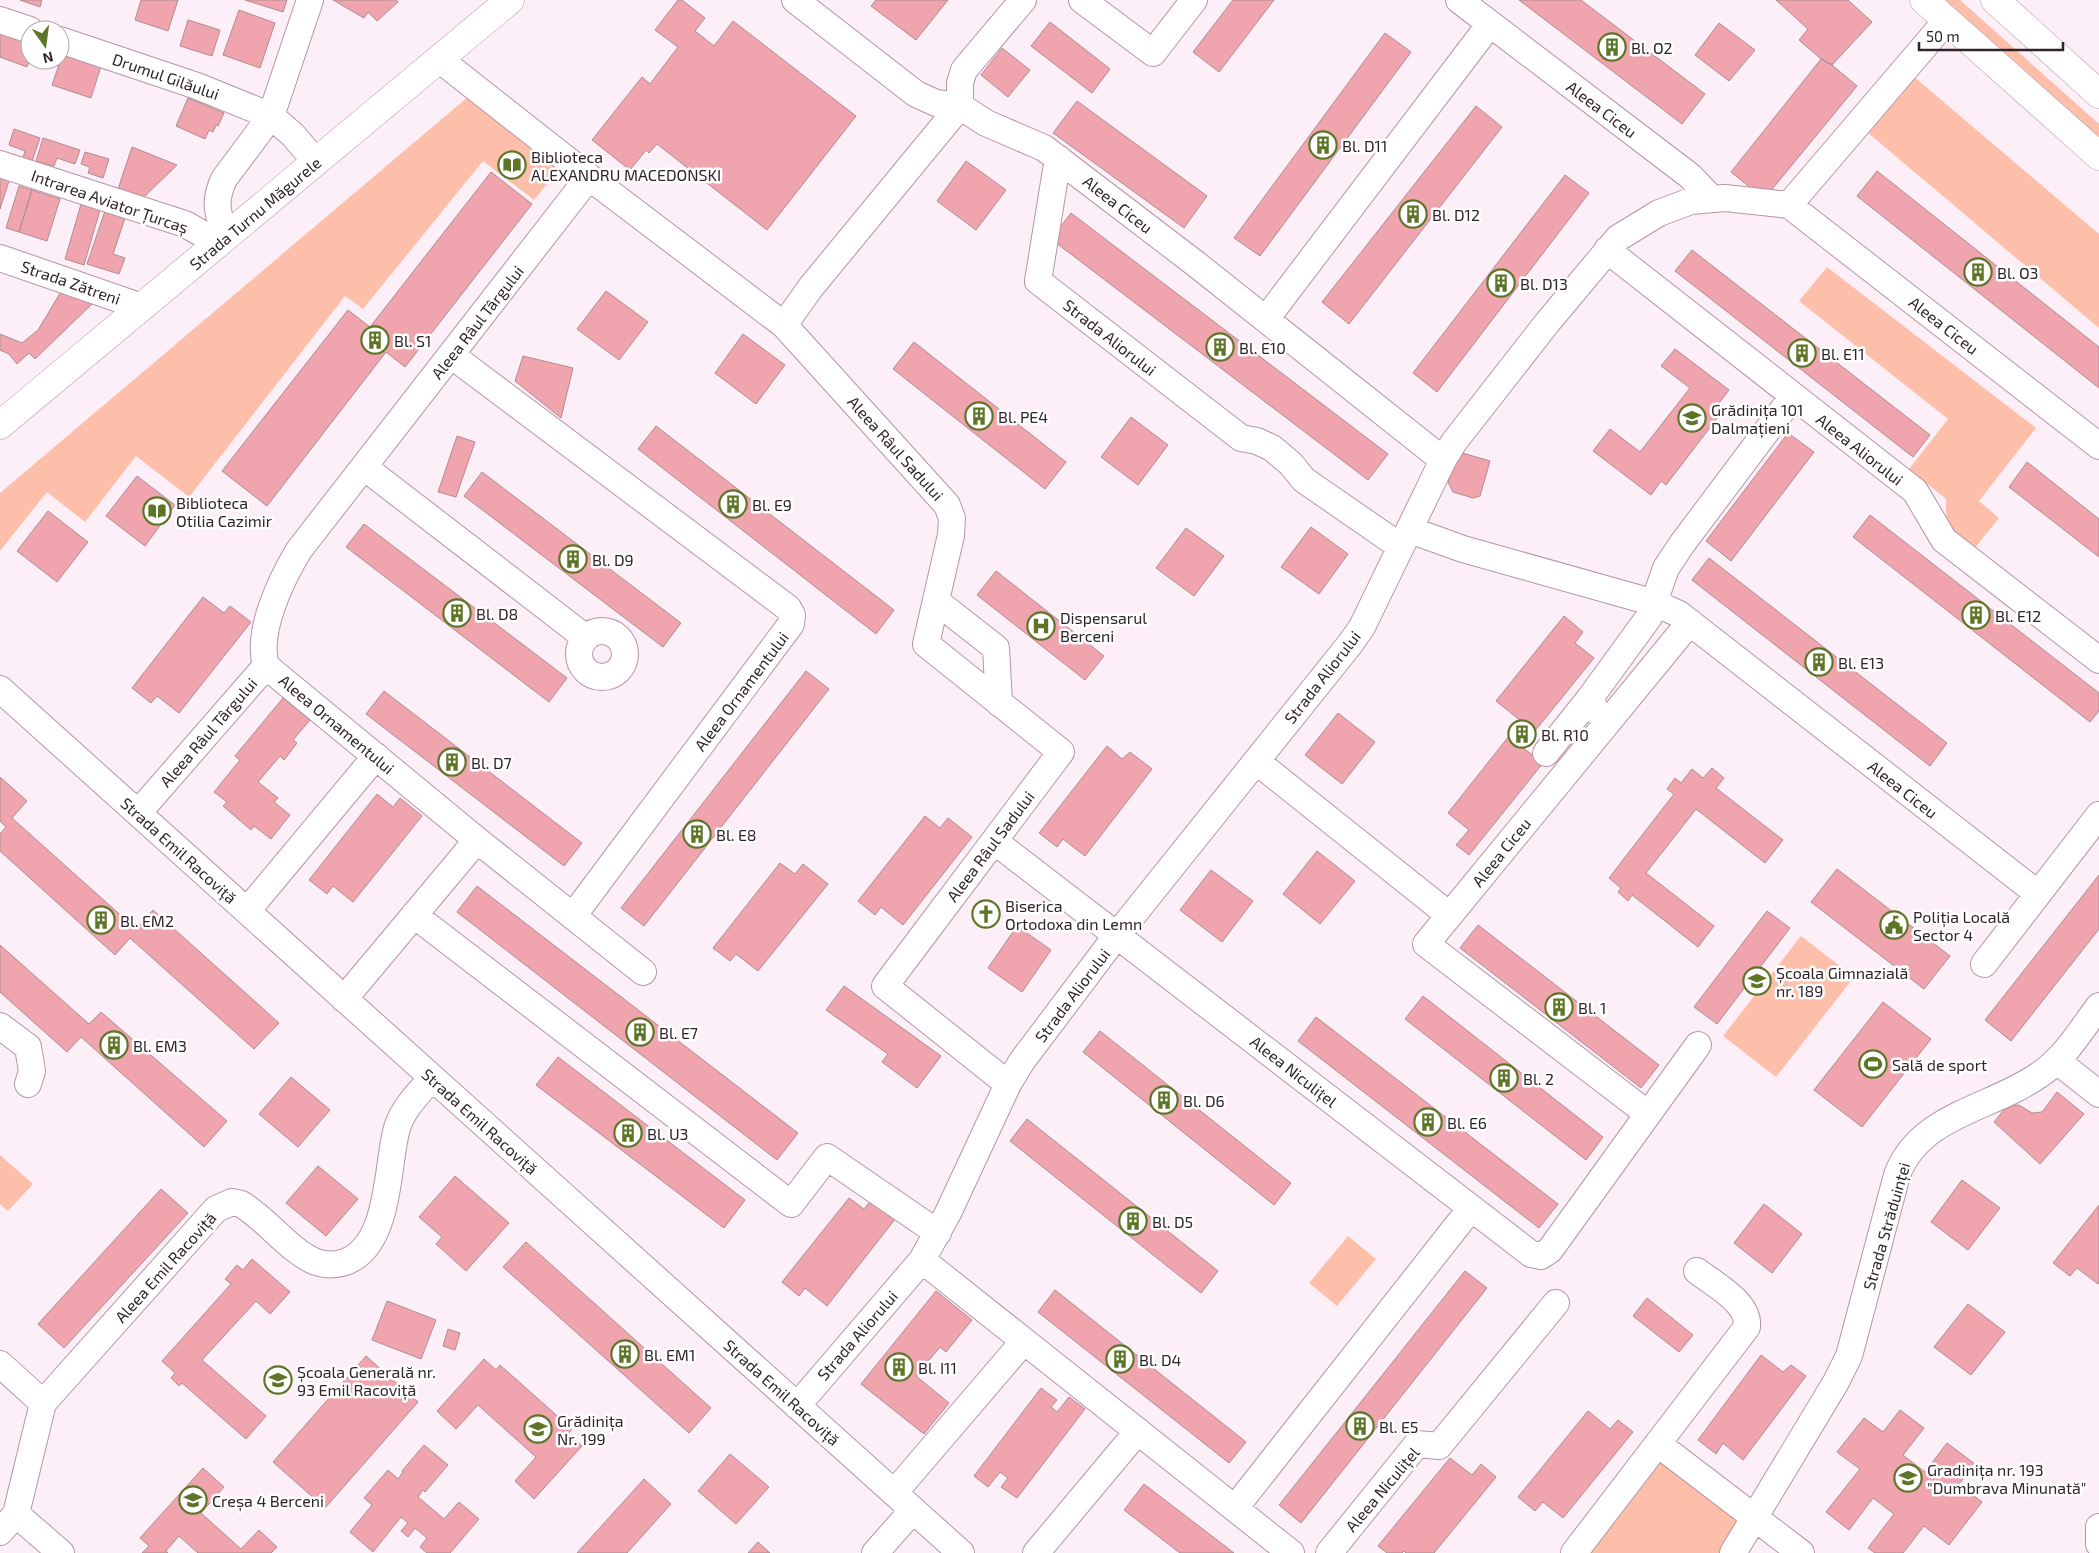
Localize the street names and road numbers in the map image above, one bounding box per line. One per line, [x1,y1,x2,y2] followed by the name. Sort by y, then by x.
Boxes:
[110,49,222,103] street label: Drumul Gilăului
[1563,77,1641,141] street label: Aleea Ciceu
[185,152,325,274] street label: Strada Turnu Măgurele
[28,165,191,239] street label: Intrarea Aviator Țurcaș
[1080,171,1156,237] street label: Aleea Ciceu
[19,256,123,308] street label: Strada Zătreni
[427,262,527,382] street label: Aleea Râul Târgului
[1906,292,1982,358] street label: Aleea Ciceu
[1060,295,1160,379] street label: Strada Aliorului
[844,392,948,504] street label: Aleea Râul Sadului
[1813,409,1907,489] street label: Aleea Aliorului
[1280,627,1364,727] street label: Strada Aliorului
[690,628,792,754] street label: Aleea Ornamentului
[276,670,398,778] street label: Aleea Ornamentului
[155,674,261,790] street label: Aleea Râul Târgului
[1865,756,1941,822] street label: Aleea Ciceu
[942,787,1038,905] street label: Aleea Râul Sadului
[116,793,241,908] street label: Strada Emil Racoviță
[1468,814,1534,890] street label: Aleea Ciceu
[1031,944,1113,1046] street label: Strada Aliorului
[1246,1031,1341,1112] street label: Aleea Niculițel
[417,1064,542,1179] street label: Strada Emil Racoviță
[1859,1160,1915,1293] street label: Strada Străduinței
[110,1208,221,1327] street label: Aleea Emil Racoviță
[813,1286,901,1384] street label: Strada Aliorului
[719,1335,844,1450] street label: Strada Emil Racoviță
[1341,1443,1425,1536] street label: Aleea Niculițel

